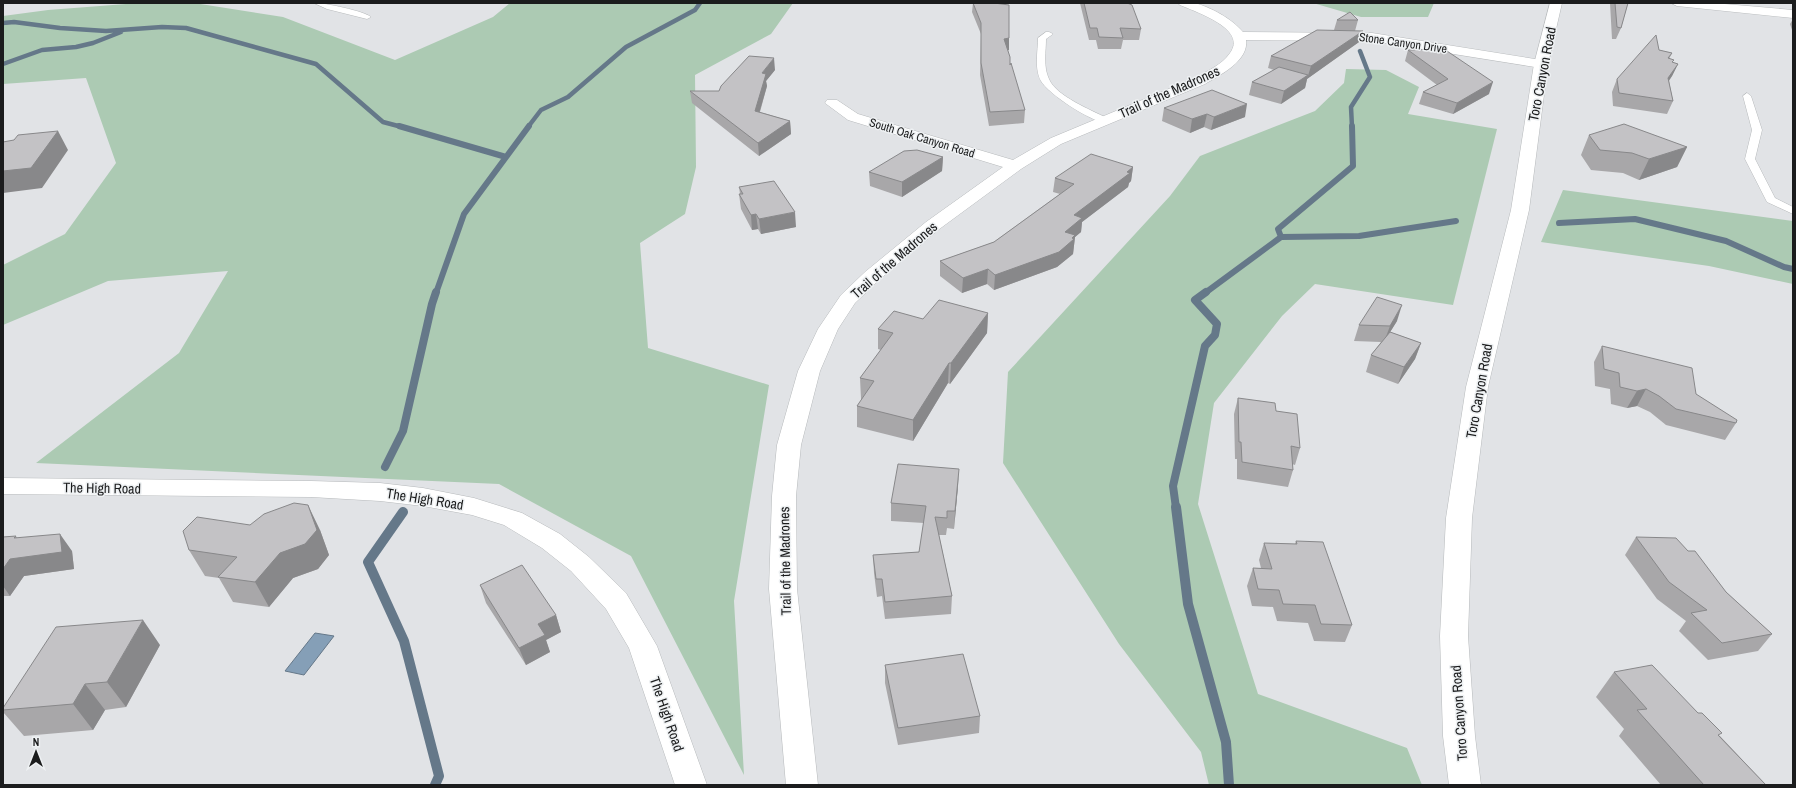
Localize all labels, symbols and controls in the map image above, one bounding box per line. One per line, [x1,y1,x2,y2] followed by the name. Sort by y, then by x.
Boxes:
[1524,25,1560,123] street label: Toro Canyon Road
[1358,29,1448,57] street label: Stone Canyon Drive
[1116,62,1223,122] street label: Trail of the Madrones
[867,114,977,162] street label: South Oak Canyon Road
[847,217,941,302] street label: Trail of the Madrones
[1462,342,1496,440] street label: Toro Canyon Road
[63,478,141,498] street label: The High Road
[385,484,465,514] street label: The High Road
[775,506,795,616] street label: Trail of the Madrones
[1447,665,1471,761] street label: Toro Canyon Road
[646,674,688,754] street label: The High Road
[16,732,56,772] north arrow
[33,735,39,749] text: N

